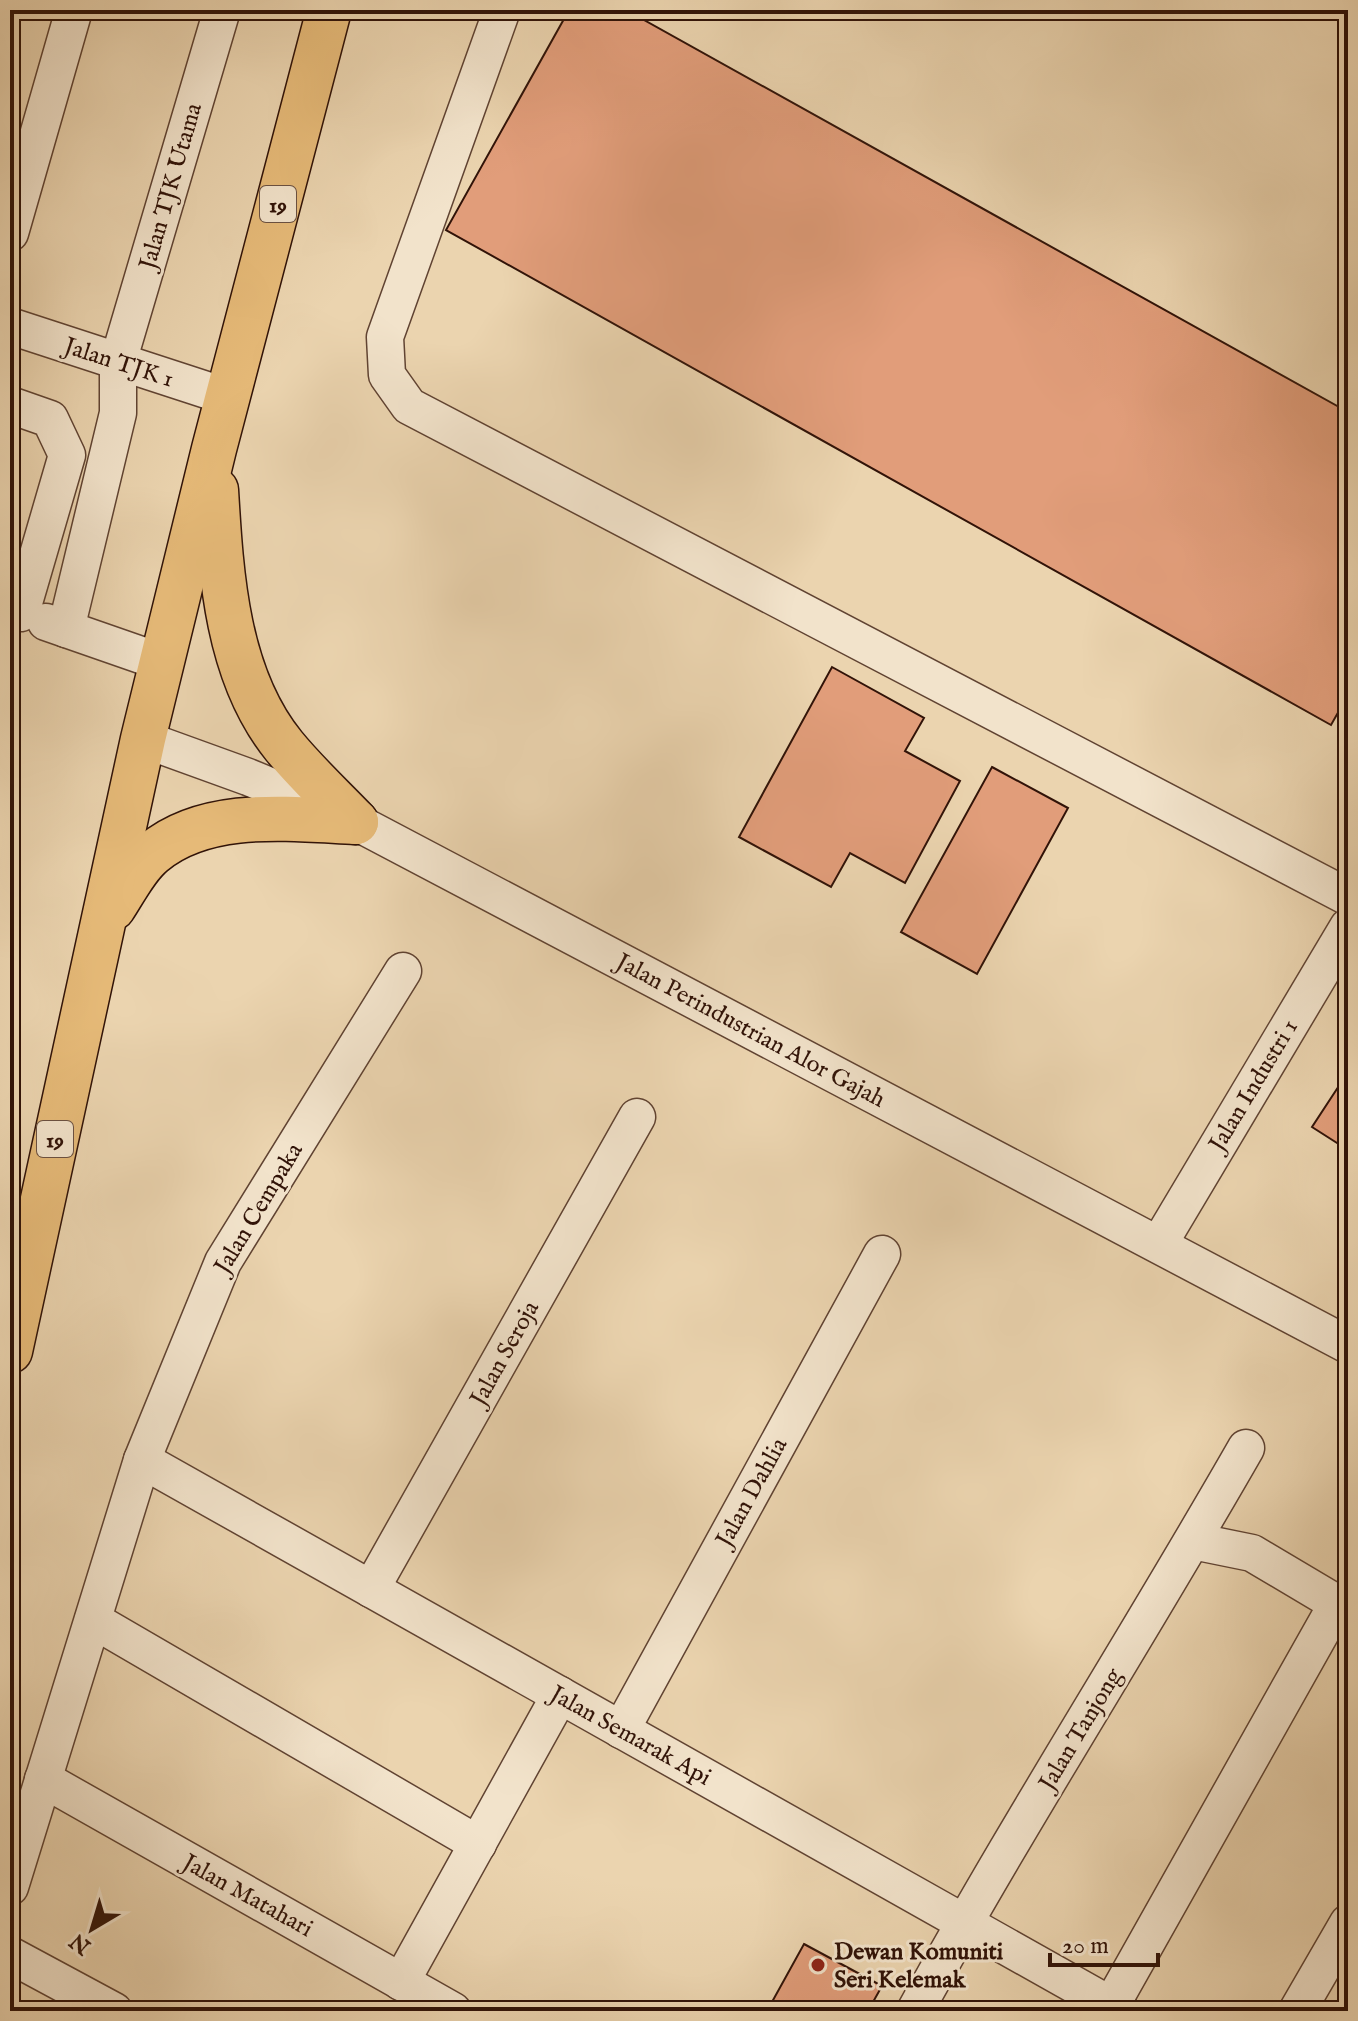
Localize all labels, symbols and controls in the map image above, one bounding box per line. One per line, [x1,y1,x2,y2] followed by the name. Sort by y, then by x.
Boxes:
[132,99,210,276] street label: Jalan TJK Utama
[260,186,296,222] road number: 19
[57,330,177,396] street label: Jalan TJK 1
[608,946,890,1116] street label: Jalan Perindustrian Alor Gajah
[1201,1014,1306,1160] street label: Jalan Industri 1
[37,1121,73,1157] road number: 19
[206,1137,311,1283] street label: Jalan Cempaka
[462,1295,547,1414] street label: Jalan Seroja
[708,1432,795,1555] street label: Jalan Dahlia
[1031,1662,1131,1799] street label: Jalan Tanjong
[542,1678,716,1793] street label: Jalan Semarak Api
[174,1846,318,1945] street label: Jalan Matahari
[52,1889,132,1969] north arrow
[1050,1917,1158,1967] scale bar
[65,1926,98,1961] text: N
[1062,1931,1109,1962] text: 20 m
[834,1937,1004,1996] place label: Dewan Komuniti Seri Kelemak
[809,1956,827,1974] marker: Dewan Komuniti Seri Kelemak

